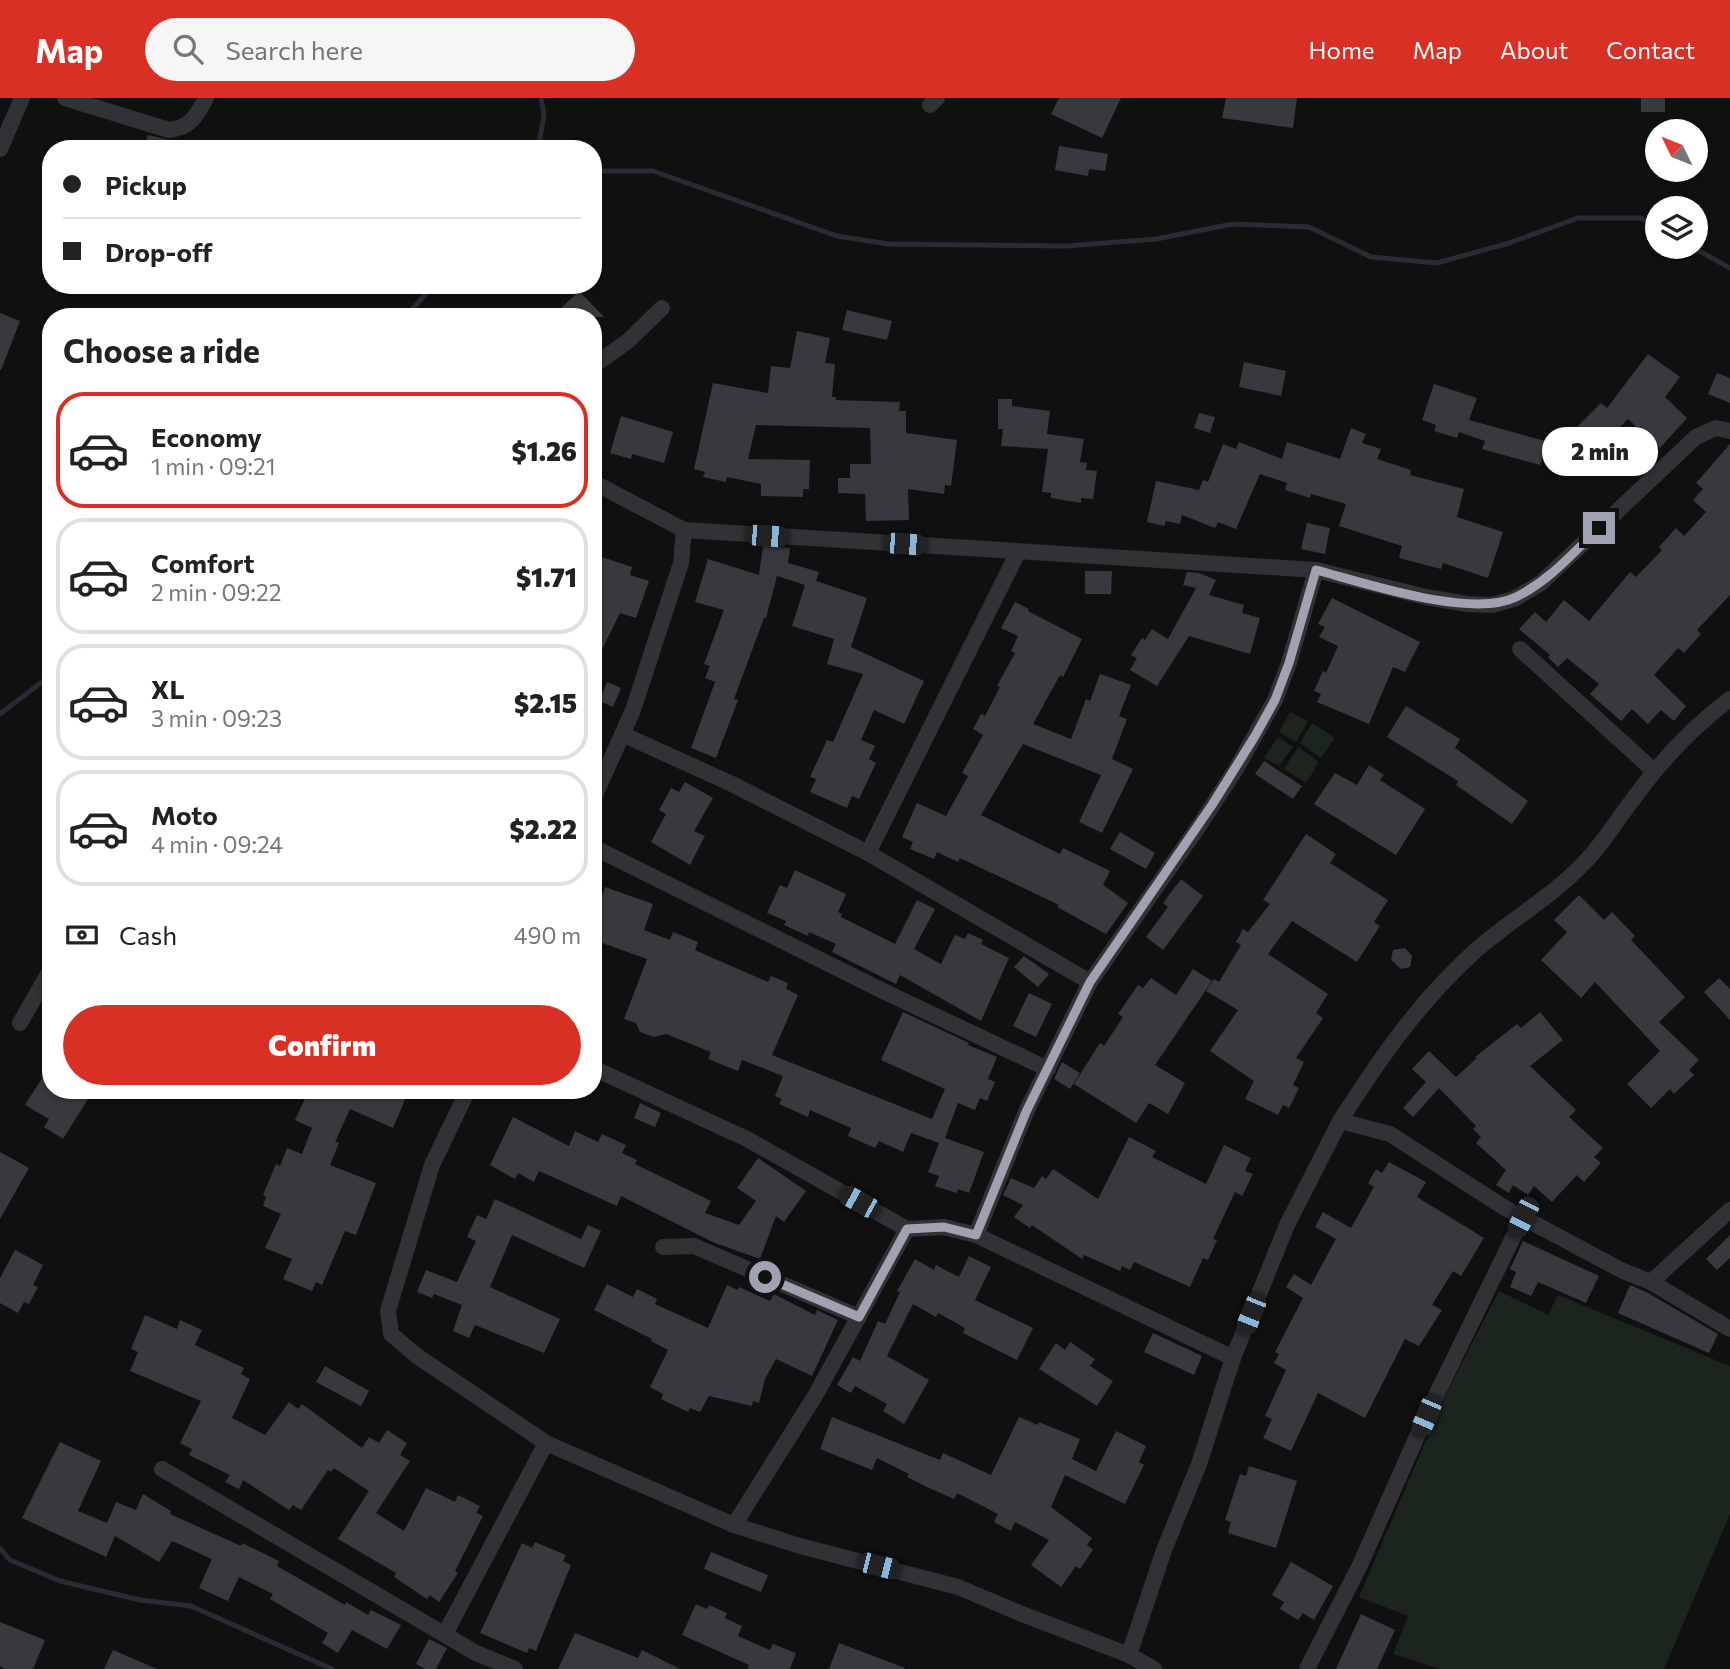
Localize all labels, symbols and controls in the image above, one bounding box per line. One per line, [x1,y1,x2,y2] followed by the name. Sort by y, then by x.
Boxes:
[145,18,635,81] search box
[35,29,103,70] text: Map
[169,30,207,68] icon: search
[225,34,363,65] text: Search here
[1309,35,1375,64] text: Home
[1413,35,1462,64] text: Map
[1500,35,1568,64] text: About
[1606,35,1695,64] text: Contact
[1645,119,1708,182] north arrow
[1645,119,1708,259] map controls
[105,169,187,200] text: Pickup
[1645,196,1708,259] button: layers
[105,236,212,267] text: Drop-off
[63,330,260,370] text: Choose a ride
[67,419,130,482] icon: car
[151,421,262,452] text: Economy
[1541,426,1657,476] callout: 2 min
[511,435,577,466] text: $1.26
[1571,437,1629,465] text: 2 min
[151,452,276,480] text: 1 min · 09:21
[1583,512,1615,544] route end
[746,524,789,548] car
[884,532,927,556] car
[67,545,130,608] icon: car
[151,547,254,578] text: Comfort
[516,561,577,592] text: $1.71
[151,578,281,606] text: 2 min · 09:22
[67,671,130,734] icon: car
[151,673,185,704] text: XL
[514,687,577,718] text: $2.15
[151,704,282,732] text: 3 min · 09:23
[67,797,130,860] icon: car
[151,799,218,830] text: Moto
[510,813,577,844] text: $2.22
[151,830,283,858] text: 4 min · 09:24
[63,916,101,954] icon: cash
[119,919,177,950] text: Cash
[514,921,581,949] text: 490 m
[63,1005,581,1085] button: Confirm
[836,1183,883,1221] car
[1505,1194,1542,1240] car
[749,1261,781,1293] route start
[1234,1291,1269,1337] car
[1409,1393,1444,1439] car
[857,1551,902,1581] car

